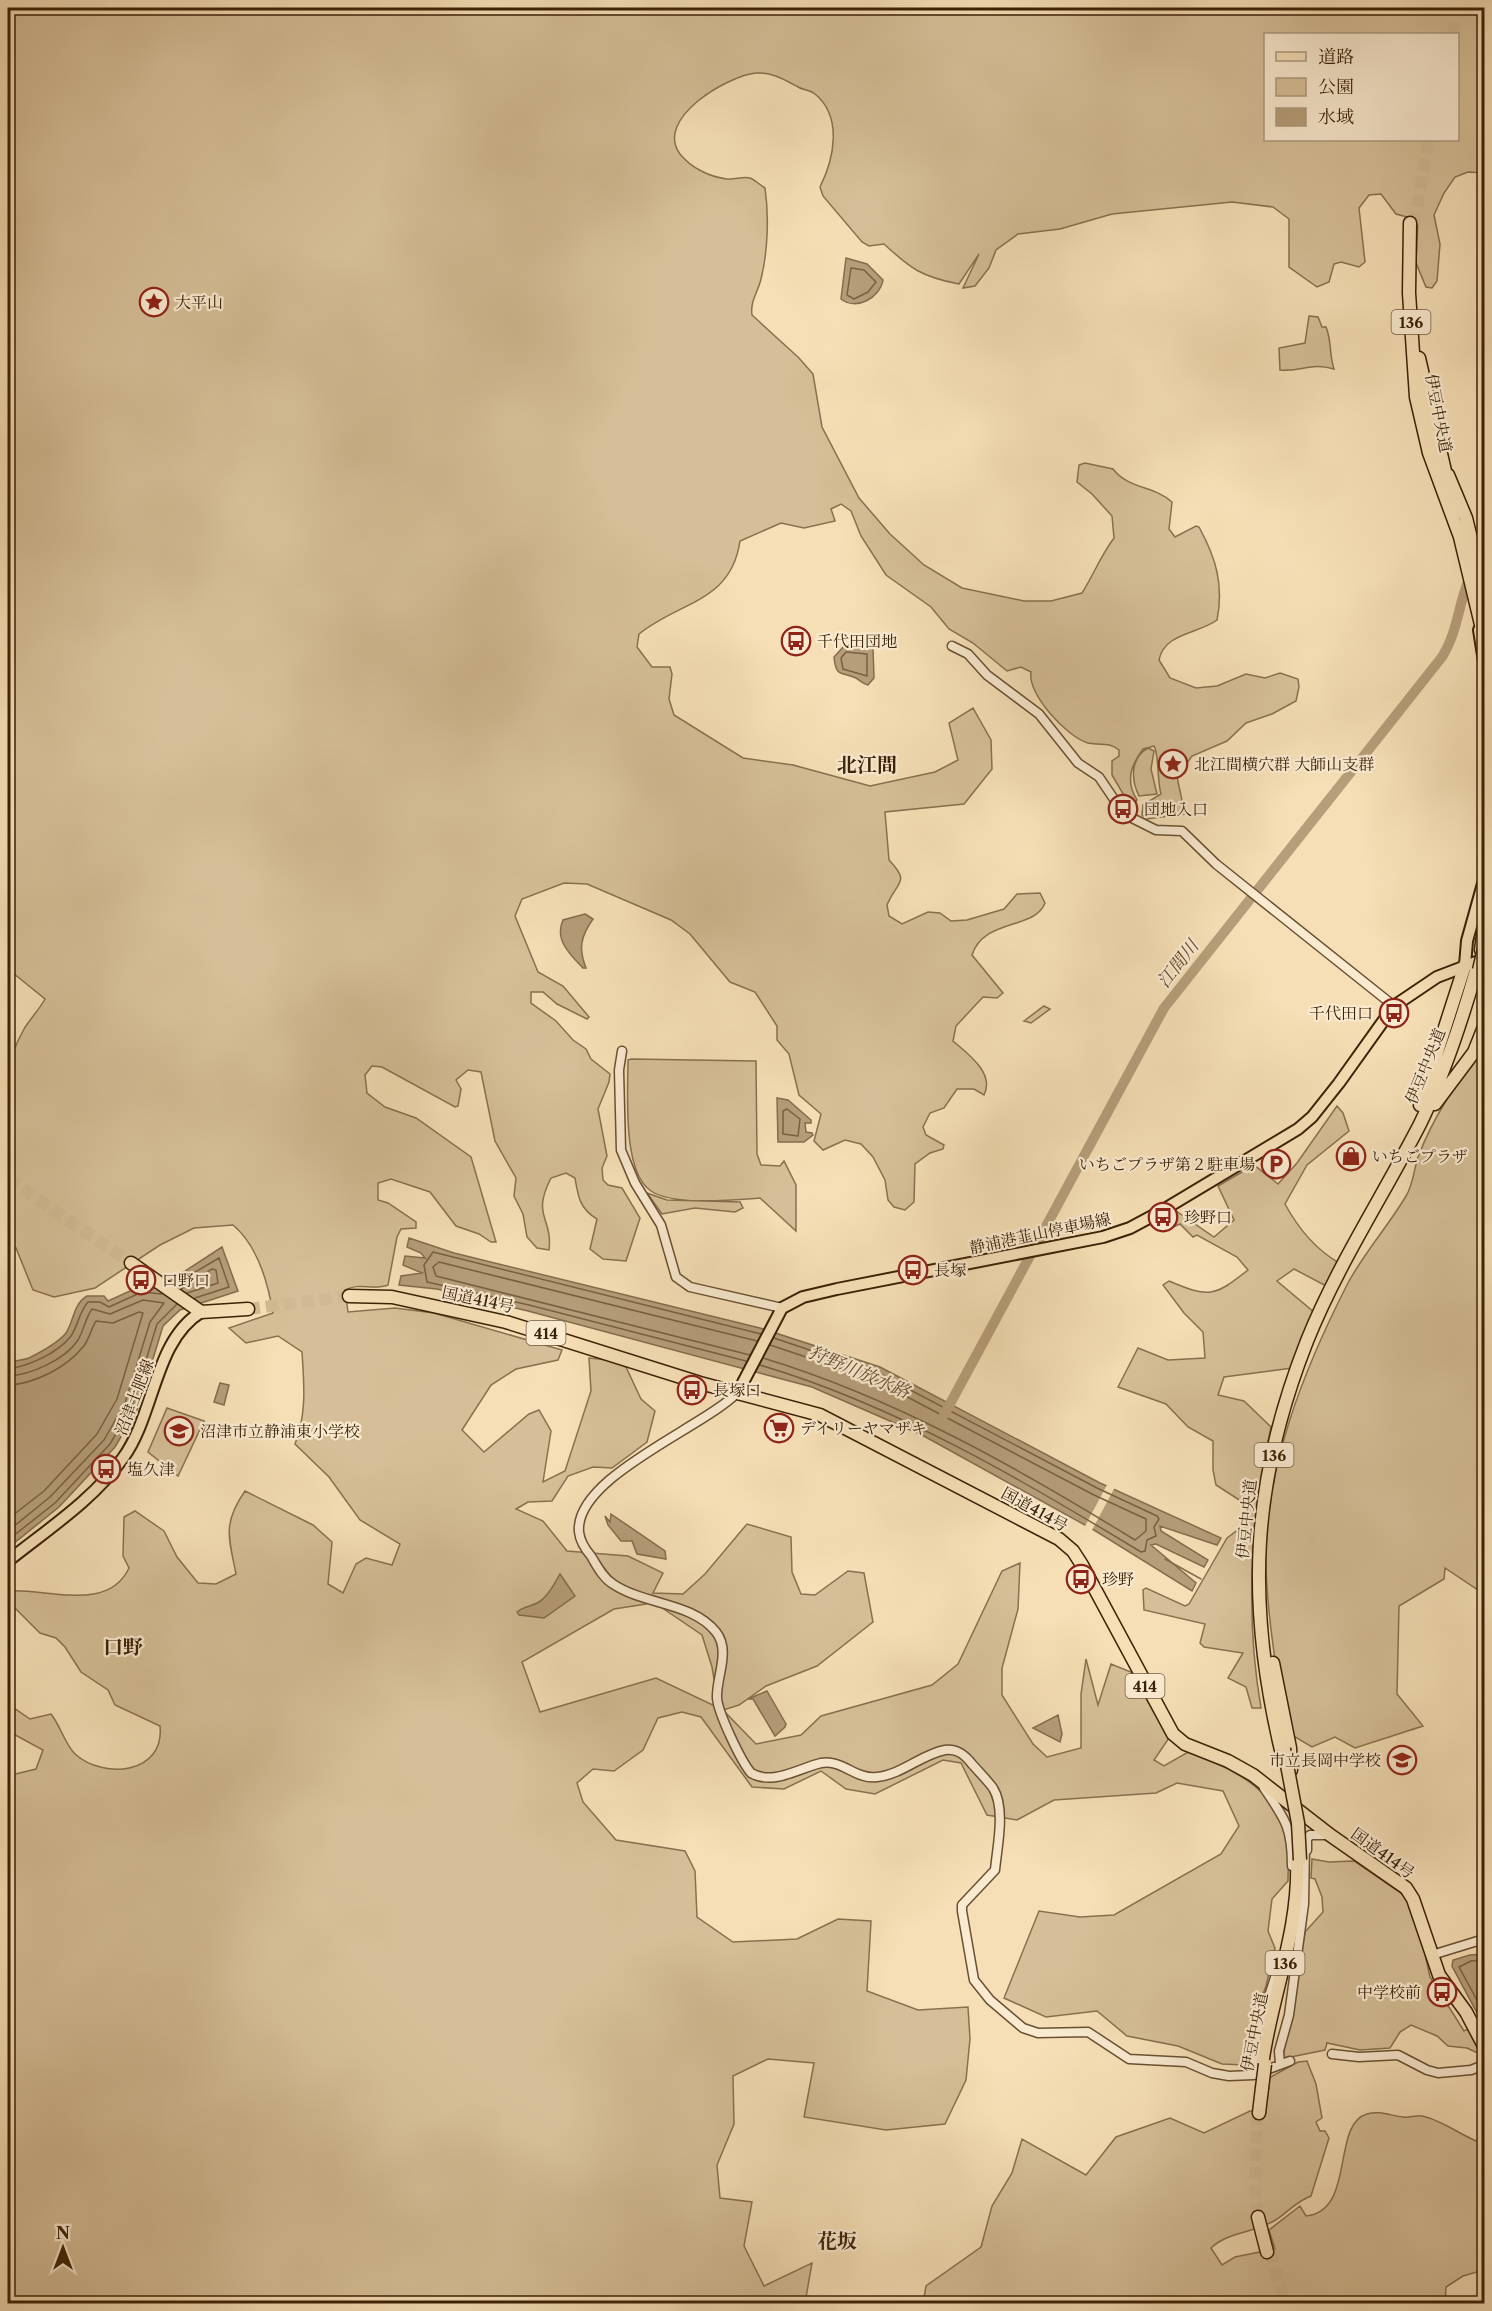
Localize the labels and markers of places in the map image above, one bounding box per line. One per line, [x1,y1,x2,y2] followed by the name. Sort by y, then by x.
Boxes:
[138,286,170,318] place icon: 大平山
[175,292,223,312] place label: 大平山
[780,625,812,657] bus stop icon: 千代田団地
[817,631,897,651] place label: 千代田団地
[1157,748,1189,780] place icon: 北江間横穴群 大師山支群
[1194,754,1374,774] place label: 北江間横穴群 大師山支群
[1107,793,1139,825] bus stop icon: 団地入口
[1144,799,1208,819] place label: 団地入口
[1378,997,1410,1029] bus stop icon: 千代田口
[1309,1003,1373,1023] place label: 千代田口
[1335,1140,1367,1172] shop icon: いちごプラザ
[1372,1146,1468,1166] place label: いちごプラザ
[1260,1148,1292,1180] parking icon: いちごプラザ第２駐車場
[1079,1154,1255,1174] place label: いちごプラザ第２駐車場
[1147,1201,1179,1233] bus stop icon: 珍野口
[1184,1207,1232,1227] place label: 珍野口
[897,1254,929,1286] bus stop icon: 長塚
[934,1260,966,1280] place label: 長塚
[125,1264,157,1296] bus stop icon: 口野口
[162,1270,210,1290] place label: 口野口
[676,1374,708,1406] bus stop icon: 長塚口
[713,1380,761,1400] place label: 長塚口
[763,1412,795,1444] supermarket icon: デイリーヤマザキ
[163,1415,195,1447] school or university icon: 沼津市立静浦東小学校
[800,1418,927,1438] place label: デイリーヤマザキ
[200,1421,360,1441] place label: 沼津市立静浦東小学校
[90,1453,122,1485] bus stop icon: 塩久津
[127,1459,175,1479] place label: 塩久津
[1065,1563,1097,1595] bus stop icon: 珍野
[1102,1569,1134,1589] place label: 珍野
[1386,1744,1418,1776] school or university icon: 市立長岡中学校
[1269,1750,1381,1770] place label: 市立長岡中学校
[1426,1976,1458,2008] bus stop icon: 中学校前
[1357,1982,1421,2002] place label: 中学校前

